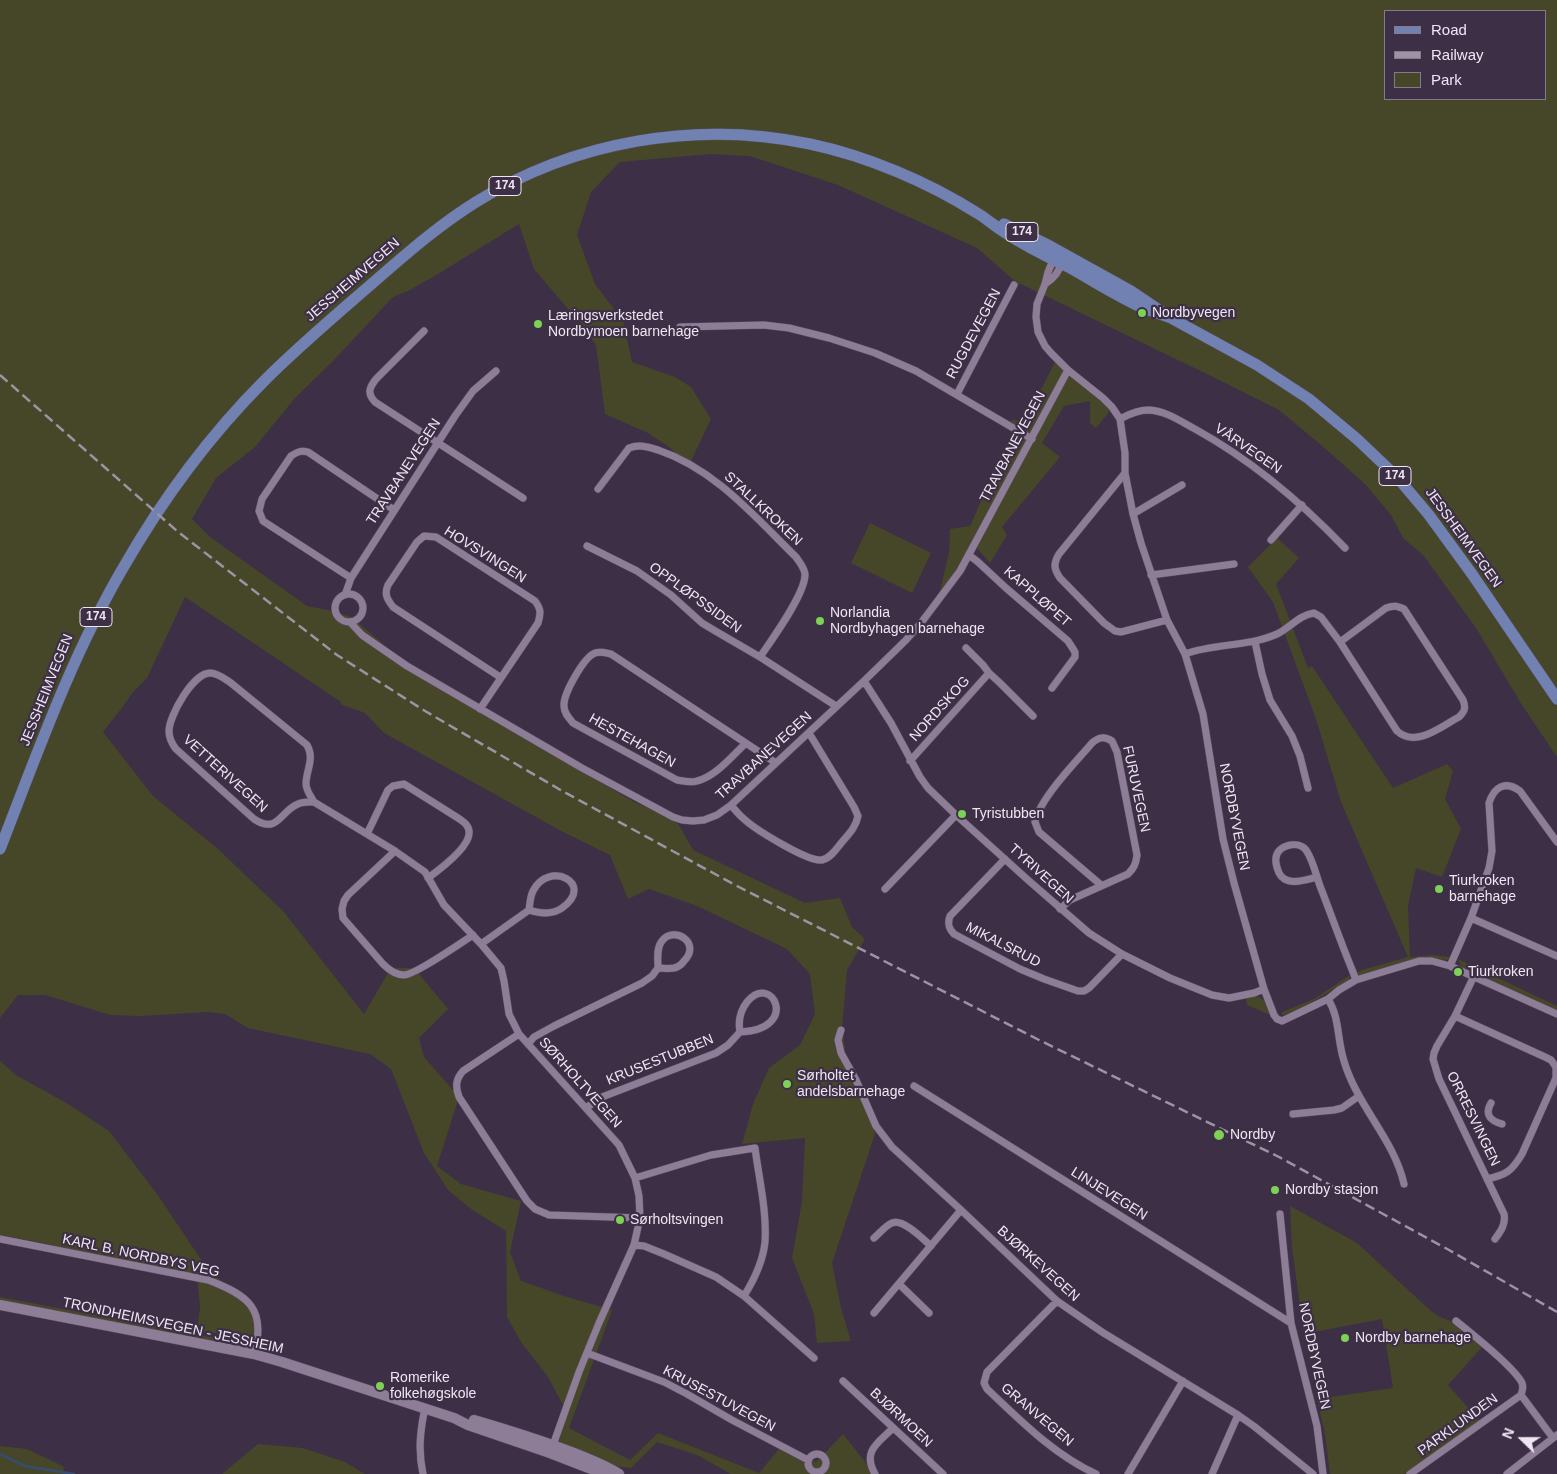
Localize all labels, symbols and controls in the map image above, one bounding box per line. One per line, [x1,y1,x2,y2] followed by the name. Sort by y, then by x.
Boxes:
[1384,10,1547,100] legend
[1431,21,1467,38] text: Road
[1431,46,1484,63] text: Railway
[1431,71,1462,88] text: Park
[489,177,521,196] road number: 174
[1006,222,1038,242] road number: 174
[303,235,403,325] street label: JESSHEIMVEGEN
[943,286,1005,382] street label: RUGDEVEGEN
[1152,305,1235,321] place label: Nordbyvegen
[1136,307,1148,319] marker: Nordbyvegen
[548,308,699,341] place label: Læringsverkstedet Nordbymoen barnehage
[532,318,544,330] marker: Læringsverkstedet Nordbymoen barnehage
[977,389,1049,505] street label: TRAVBANEVEGEN
[363,416,445,528] street label: TRAVBANEVEGEN
[1211,420,1285,478] street label: VÅRVEGEN
[1379,466,1411,486] road number: 174
[720,468,806,550] street label: STALLKROKEN
[1421,485,1505,591] street label: JESSHEIMVEGEN
[441,523,529,587] street label: HOVSVINGEN
[646,559,744,637] street label: OPPLØPSSIDEN
[1000,563,1074,631] street label: KAPPLØPET
[830,605,985,638] place label: Norlandia Nordbyhagen barnehage
[80,608,112,626] road number: 174
[814,615,826,627] marker: Norlandia Nordbyhagen barnehage
[17,632,77,748] street label: JESSHEIMVEGEN
[906,673,974,745] street label: NORDSKOG
[713,708,815,804] street label: TRAVBANEVEGEN
[586,710,678,772] street label: HESTEHAGEN
[179,732,271,816] street label: VETTERIVEGEN
[1119,744,1153,834] street label: FURUVEGEN
[1215,762,1253,872] street label: NORDBYVEGEN
[972,806,1044,822] place label: Tyristubben
[956,808,968,820] marker: Tyristubben
[1005,841,1077,907] street label: TYRIVEGEN
[1449,873,1516,906] place label: Tiurkroken barnehage
[1433,883,1445,895] marker: Tiurkroken barnehage
[963,919,1043,971] street label: MIKALSRUD
[1468,964,1534,980] place label: Tiurkroken
[1452,966,1464,978] marker: Tiurkroken
[604,1031,716,1089] street label: KRUSESTUBBEN
[535,1034,625,1132] street label: SØRHOLTVEGEN
[797,1068,905,1100] place label: Sørholtet andelsbarnehage
[1443,1069,1503,1169] street label: ORRESVINGEN
[781,1078,793,1090] marker: Sørholtet andelsbarnehage
[1230,1127,1275,1143] place label: Nordby
[1212,1128,1226,1142] marker: Nordby
[1068,1164,1150,1224] street label: LINJEVEGEN
[1285,1182,1378,1198] place label: Nordby stasjon
[1269,1184,1281,1196] marker: Nordby stasjon
[630,1212,723,1228] place label: Sørholtsvingen
[614,1214,626,1226] marker: Sørholtsvingen
[993,1223,1083,1305] street label: BJØRKEVEGEN
[61,1231,221,1281] street label: KARL B. NORDBYS VEG
[61,1294,285,1358] street label: TRONDHEIMSVEGEN - JESSHEIM
[1294,1301,1334,1411] street label: NORDBYVEGEN
[1355,1330,1471,1346] place label: Nordby barnehage
[1339,1332,1351,1344] marker: Nordby barnehage
[660,1362,778,1436] street label: KRUSESTUVEGEN
[390,1370,476,1402] place label: Romerike folkehøgskole
[374,1380,386,1392] marker: Romerike folkehøgskole
[997,1380,1077,1450] street label: GRANVEGEN
[866,1385,936,1451] street label: BJØRMOEN
[1415,1390,1501,1460] street label: PARKLUNDEN
[1497,1414,1547,1464] north arrow
[1499,1426,1517,1441] text: N

